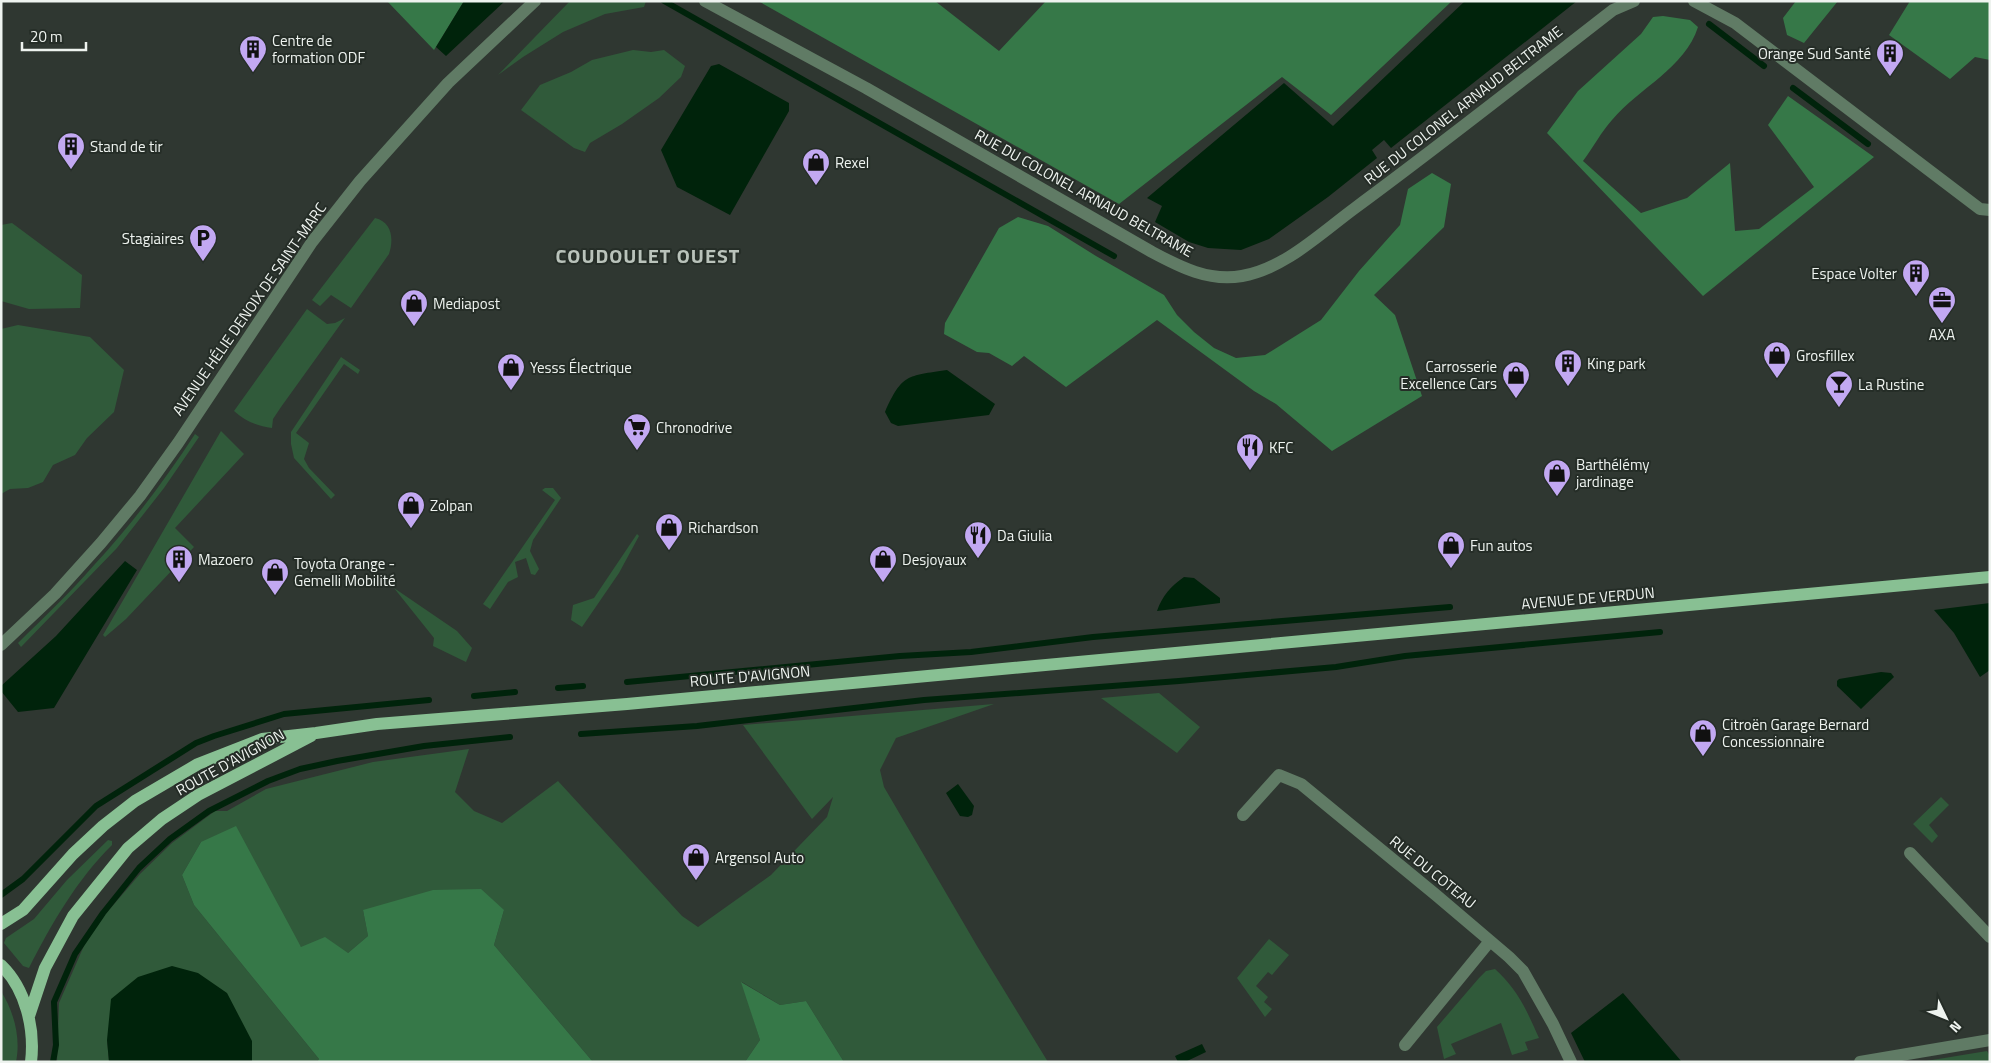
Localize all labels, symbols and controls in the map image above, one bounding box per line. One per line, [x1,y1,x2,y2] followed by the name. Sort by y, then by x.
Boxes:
[22,20,86,52] scale bar
[1359,20,1567,190] street label: RUE DU COLONEL ARNAUD BELTRAME
[30,25,63,48] text: 20 m
[272,29,365,69] place label: Centre de formation ODF
[238,34,268,73] building icon: Centre de formation ODF
[1875,38,1905,77] building icon: Orange Sud Santé
[1758,42,1871,65] place label: Orange Sud Santé
[971,123,1197,263] street label: RUE DU COLONEL ARNAUD BELTRAME
[56,131,86,170] building icon: Stand de tir
[90,135,163,158] place label: Stand de tir
[801,147,831,186] shop icon: Rexel
[835,151,869,174] place label: Rexel
[166,198,332,420] street label: AVENUE HÉLIE DENOIX DE SAINT-MARC
[188,223,218,262] parking icon: Stagiaires
[122,227,184,250] place label: Stagiaires
[556,240,740,271] district label: COUDOULET OUEST
[1901,258,1931,297] building icon: Espace Volter
[1811,262,1897,285] place label: Espace Volter
[1927,285,1957,324] office icon: AXA
[399,288,429,327] shop icon: Mediapost
[433,292,501,315] place label: Mediapost
[1929,323,1955,346] place label: AXA
[1762,340,1792,379] shop icon: Grosfillex
[1796,344,1855,367] place label: Grosfillex
[1553,348,1583,387] building icon: King park
[496,352,526,391] shop icon: Yesss Électrique
[1587,352,1646,375] place label: King park
[1400,355,1497,395] place label: Carrosserie Excellence Cars
[530,356,632,379] place label: Yesss Électrique
[1501,360,1531,399] shop icon: Carrosserie Excellence Cars
[1824,369,1854,408] bar icon: La Rustine
[1858,373,1924,396] place label: La Rustine
[622,412,652,451] supermarket icon: Chronodrive
[656,416,732,439] place label: Chronodrive
[1235,432,1265,471] restaurant icon: KFC
[1269,436,1293,459] place label: KFC
[1575,453,1650,493] place label: Barthélémy jardinage
[1542,458,1572,497] shop icon: Barthélémy jardinage
[396,490,426,529] shop icon: Zolpan
[430,494,473,517] place label: Zolpan
[654,512,684,551] shop icon: Richardson
[688,516,759,539] place label: Richardson
[963,520,993,559] restaurant icon: Da Giulia
[997,524,1053,547] place label: Da Giulia
[1436,530,1466,569] shop icon: Fun autos
[1470,534,1533,557] place label: Fun autos
[164,544,194,583] building icon: Mazoero
[868,544,898,583] shop icon: Desjoyaux
[198,548,253,571] place label: Mazoero
[902,548,967,571] place label: Desjoyaux
[294,552,396,592] place label: Toyota Orange - Gemelli Mobilité
[260,557,290,596] shop icon: Toyota Orange - Gemelli Mobilité
[1520,581,1656,615] street label: AVENUE DE VERDUN
[689,659,811,693] street label: ROUTE D'AVIGNON
[1722,713,1869,753] place label: Citroën Garage Bernard Concessionnaire
[1688,718,1718,757] shop icon: Citroën Garage Bernard Concessionnaire
[172,723,288,801] street label: ROUTE D'AVIGNON
[1385,830,1481,914] street label: RUE DU COTEAU
[681,842,711,881] shop icon: Argensol Auto
[715,846,804,869] place label: Argensol Auto
[1921,993,1971,1043] north arrow
[1945,1016,1967,1038] text: N

